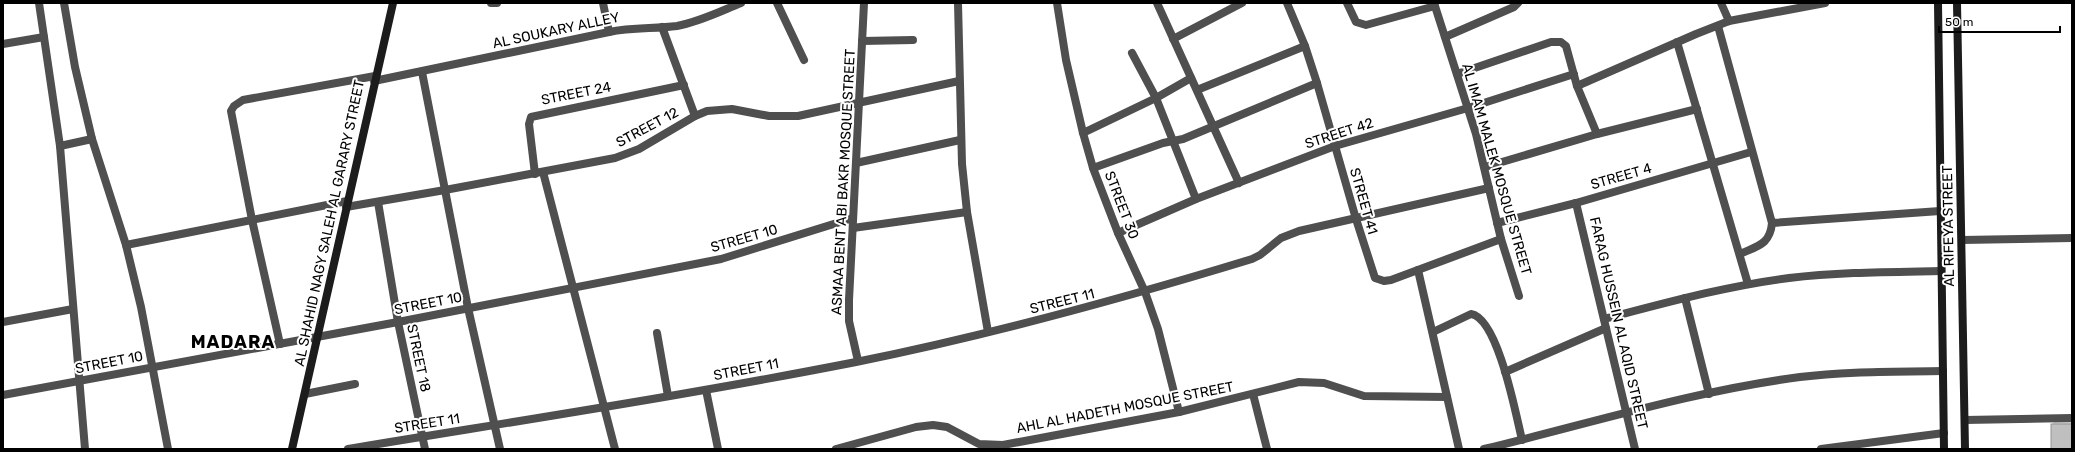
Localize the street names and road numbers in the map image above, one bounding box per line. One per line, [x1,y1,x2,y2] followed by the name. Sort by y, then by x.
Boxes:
[491,9,621,52] street label: AL SOUKARY ALLEY
[828,49,859,315] street label: ASMAA BENT ABI BAKR MOSQUE STREET
[1458,61,1535,277] street label: AL IMAM MALEK MOSQUE STREET
[291,78,368,368] street label: AL SHAHID NAGY SALEH AL GARARY STREET
[540,78,613,109] street label: STREET 24
[613,104,681,151] street label: STREET 12
[1303,114,1376,153] street label: STREET 42
[1589,160,1654,193] street label: STREET 4
[1939,165,1958,287] street label: AL RIFEYA STREET
[1346,166,1381,236] street label: STREET 41
[1101,169,1142,242] street label: STREET 30
[1586,215,1651,431] street label: FARAG HUSSEIN AL AQID STREET
[709,221,780,256] street label: STREET 10
[1028,285,1096,318] street label: STREET 11
[393,289,464,318] street label: STREET 10
[403,323,434,394] street label: STREET 18
[74,348,145,377] street label: STREET 10
[712,355,780,384] street label: STREET 11
[1015,378,1235,437] street label: AHL AL HADETH MOSQUE STREET
[393,410,461,437] street label: STREET 11

